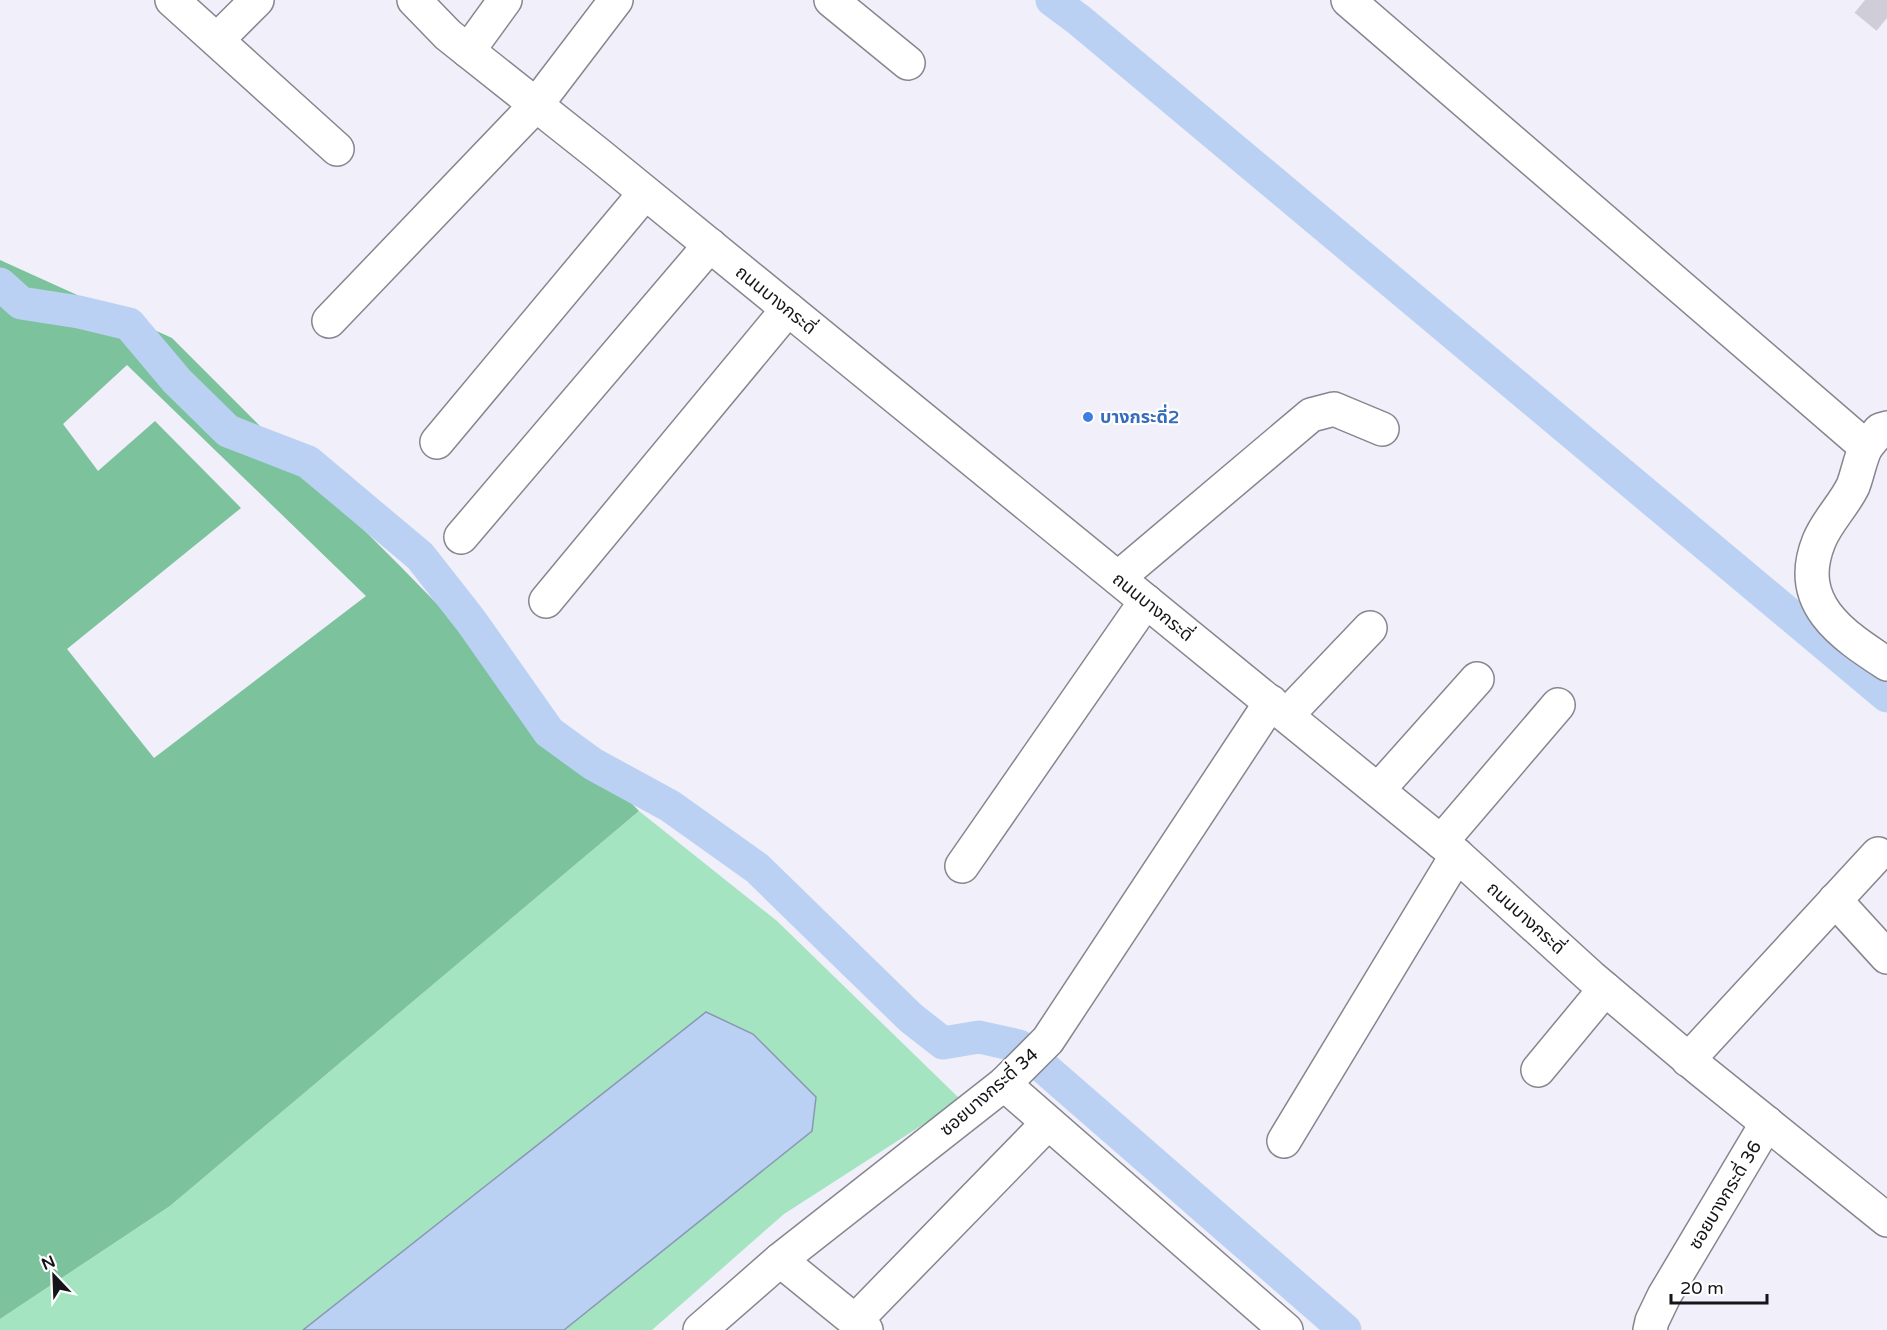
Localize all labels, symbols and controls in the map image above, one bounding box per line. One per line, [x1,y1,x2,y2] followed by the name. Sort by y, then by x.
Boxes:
[731,259,822,339] street label: ถนนบางกระดี่
[1100,404,1179,428] place label: บางกระดี่2
[1081,410,1095,424] marker: บางกระดี่2
[1108,566,1199,646] street label: ถนนบางกระดี่
[1482,876,1571,959] street label: ถนนบางกระดี่
[934,1042,1043,1141] street label: ซอยบางกระดี่ 34
[1682,1136,1766,1253] street label: ซอยบางกระดี่ 36
[24,1246,84,1306] north arrow
[39,1251,58,1275] text: N
[1671,1267,1767,1305] scale bar
[1680,1277,1724,1299] text: 20 m

